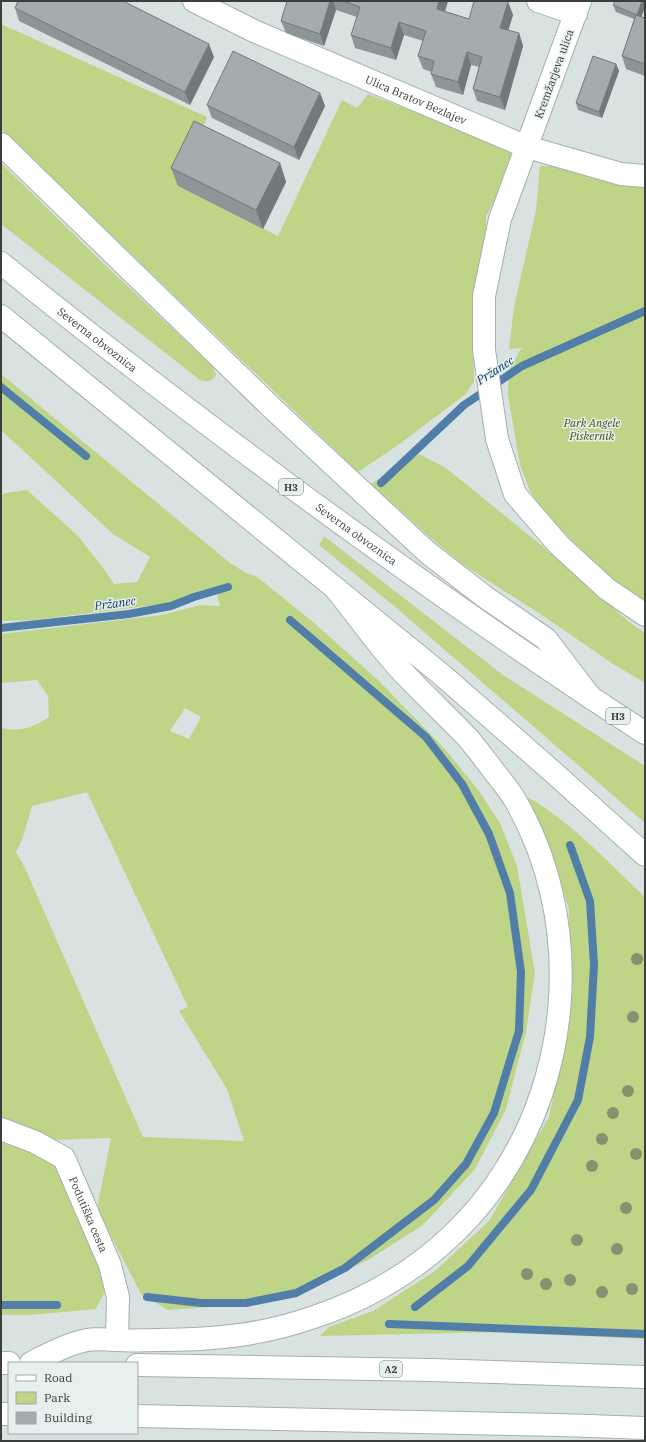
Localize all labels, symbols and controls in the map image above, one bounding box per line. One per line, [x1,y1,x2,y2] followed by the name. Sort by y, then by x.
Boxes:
[531,27,577,121] street label: Kremžarjeva ulica
[363,72,469,128] street label: Ulica Bratov Bezlajev
[55,304,140,375] street label: Severna obvoznica
[473,352,517,388] water label: Pržanec
[563,416,620,443] park label: Park Angele Piskernik
[279,479,303,495] road number: H3
[313,500,400,568] street label: Severna obvoznica
[92,593,137,613] water label: Pržanec
[606,708,630,724] road number: H3
[66,1175,111,1254] street label: Podutiška cesta
[380,1361,402,1377] road number: A2
[8,1362,138,1434] legend
[44,1370,73,1385] text: Road
[44,1390,70,1405] text: Park
[44,1410,92,1425] text: Building

